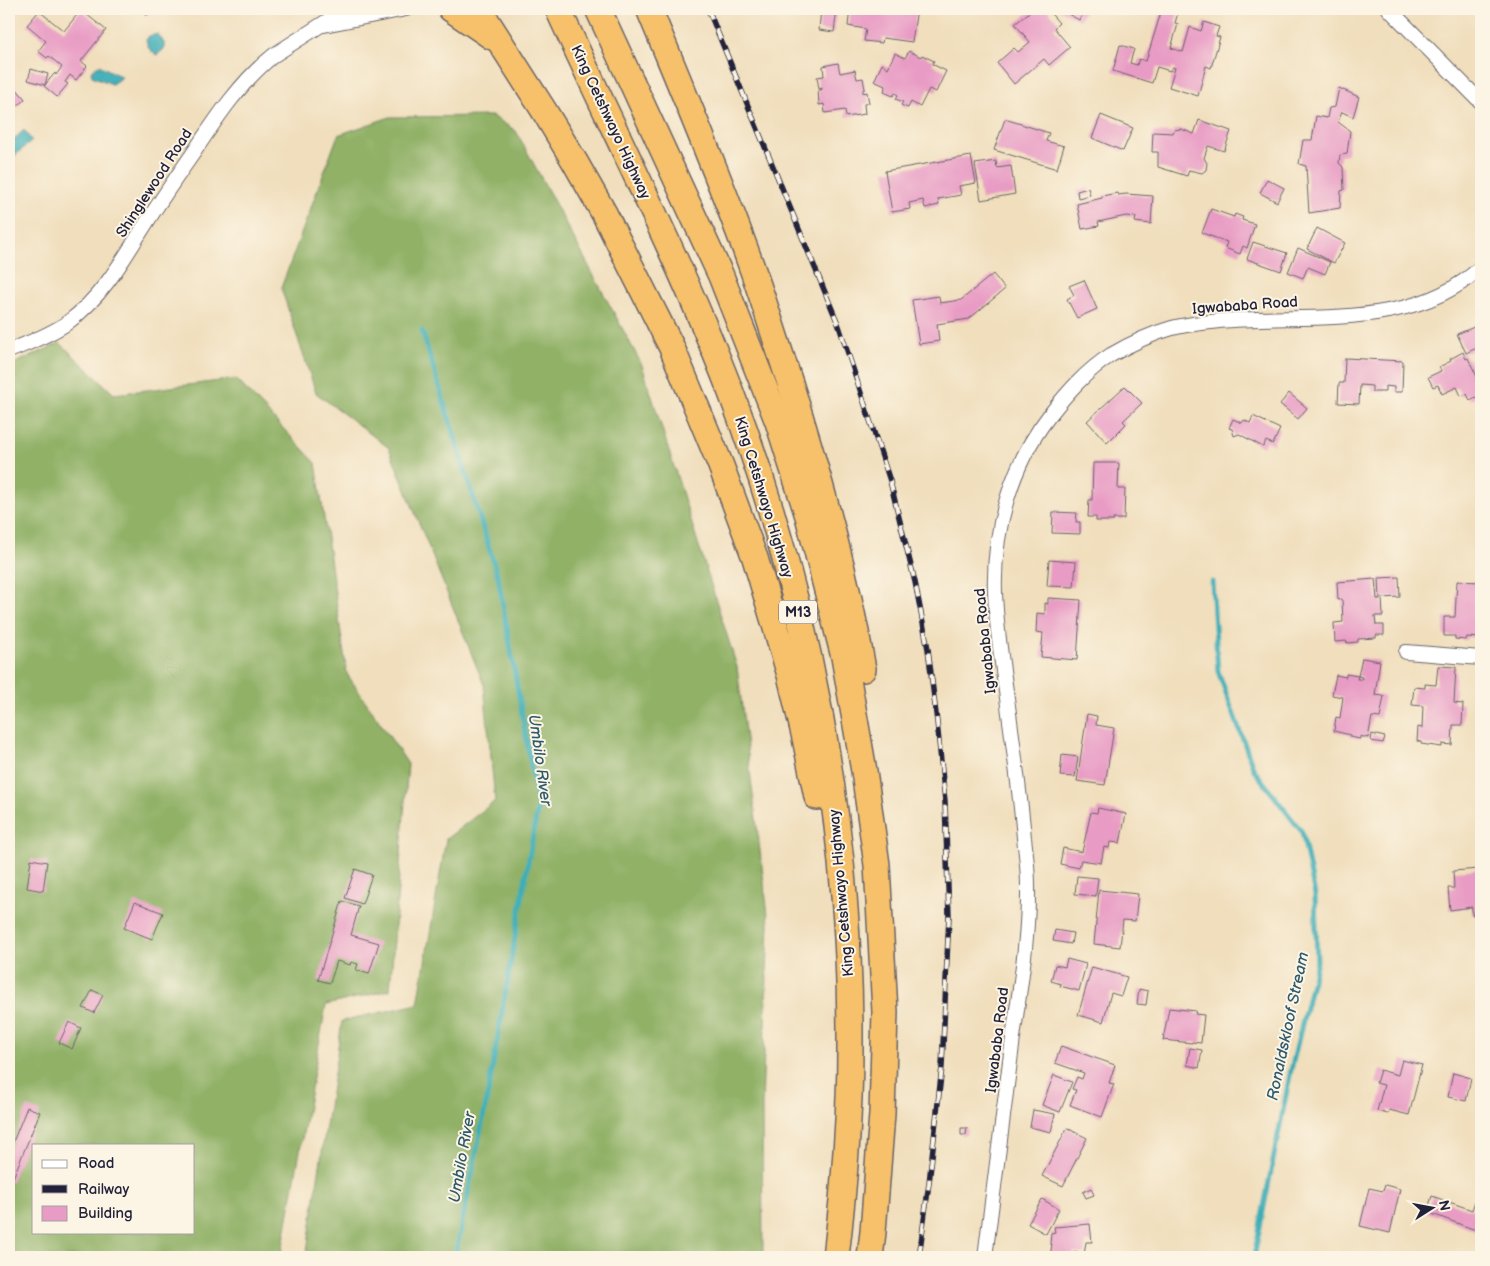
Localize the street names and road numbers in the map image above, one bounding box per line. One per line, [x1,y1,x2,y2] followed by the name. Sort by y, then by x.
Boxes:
[566,42,655,203] street label: King Cetshwayo Highway
[112,125,197,241] street label: Shinglewood Road
[1192,292,1299,319] street label: Igwababa Road
[730,414,797,580] street label: King Cetshwayo Highway
[971,587,1000,695] street label: Igwababa Road
[779,600,817,624] road number: M13
[825,808,858,977] street label: King Cetshwayo Highway
[982,986,1013,1094] street label: Igwababa Road

